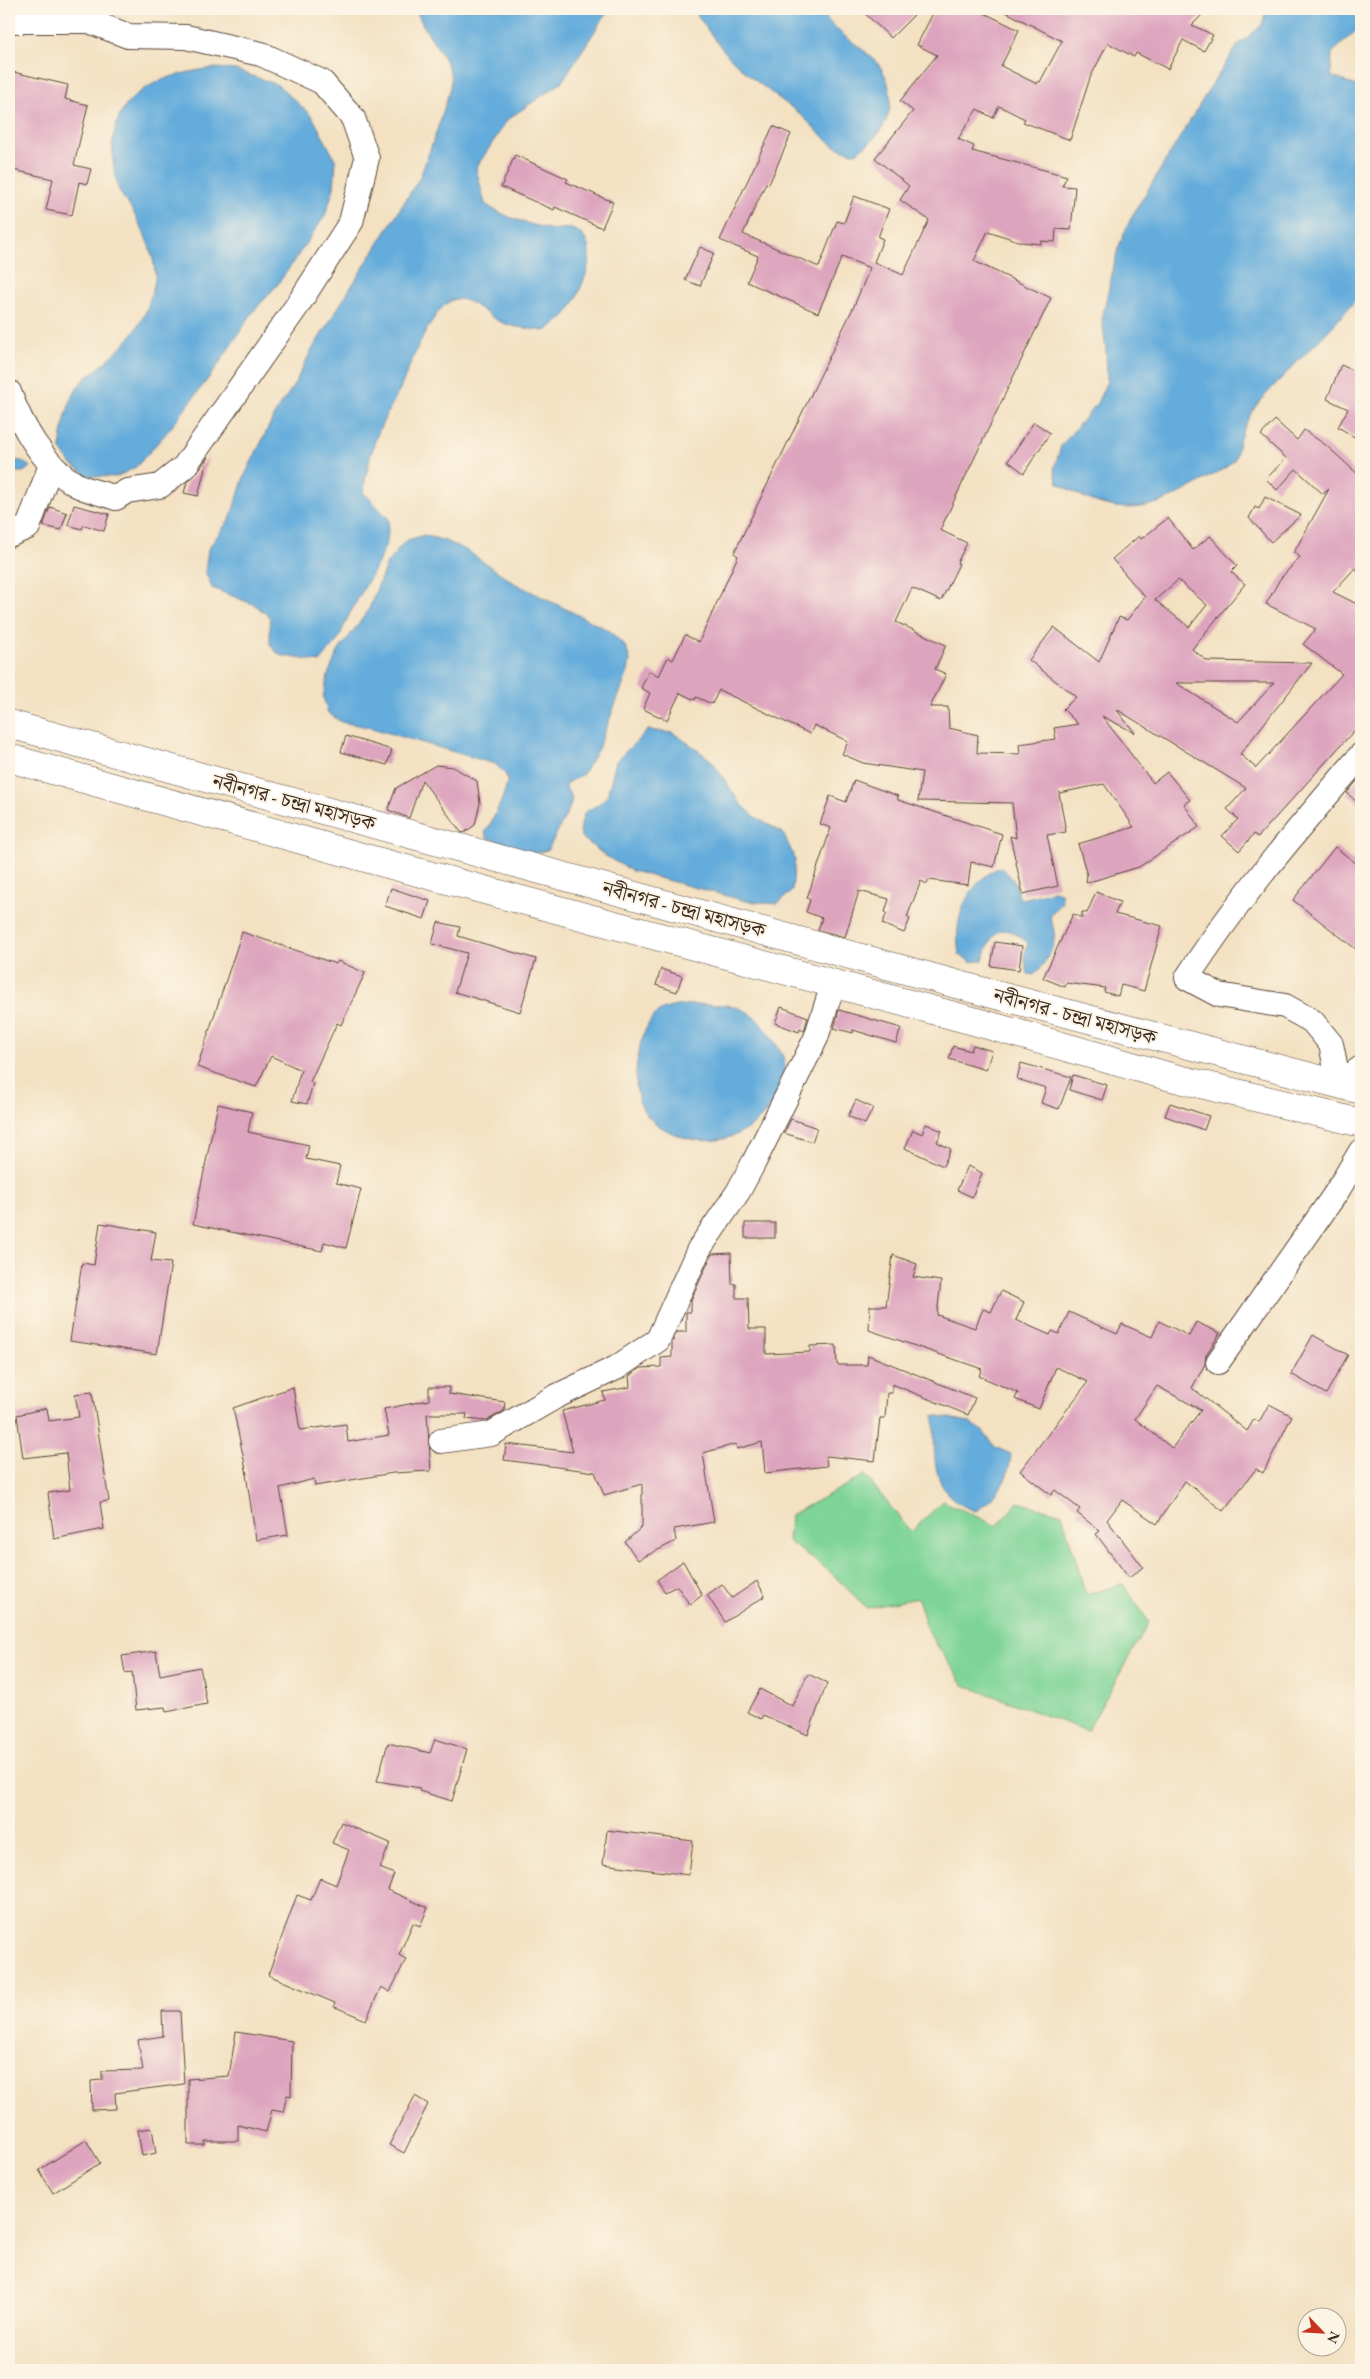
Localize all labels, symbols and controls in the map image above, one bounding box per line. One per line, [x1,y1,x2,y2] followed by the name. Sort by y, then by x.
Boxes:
[209,767,379,837] street label: নবীনগর - চন্দ্রা মহাসড়ক
[599,874,769,944] street label: নবীনগর - চন্দ্রা মহাসড়ক
[990,981,1160,1051] street label: নবীনগর - চন্দ্রা মহাসড়ক
[1298,2306,1348,2356] north arrow
[1323,2329,1344,2347] text: N

